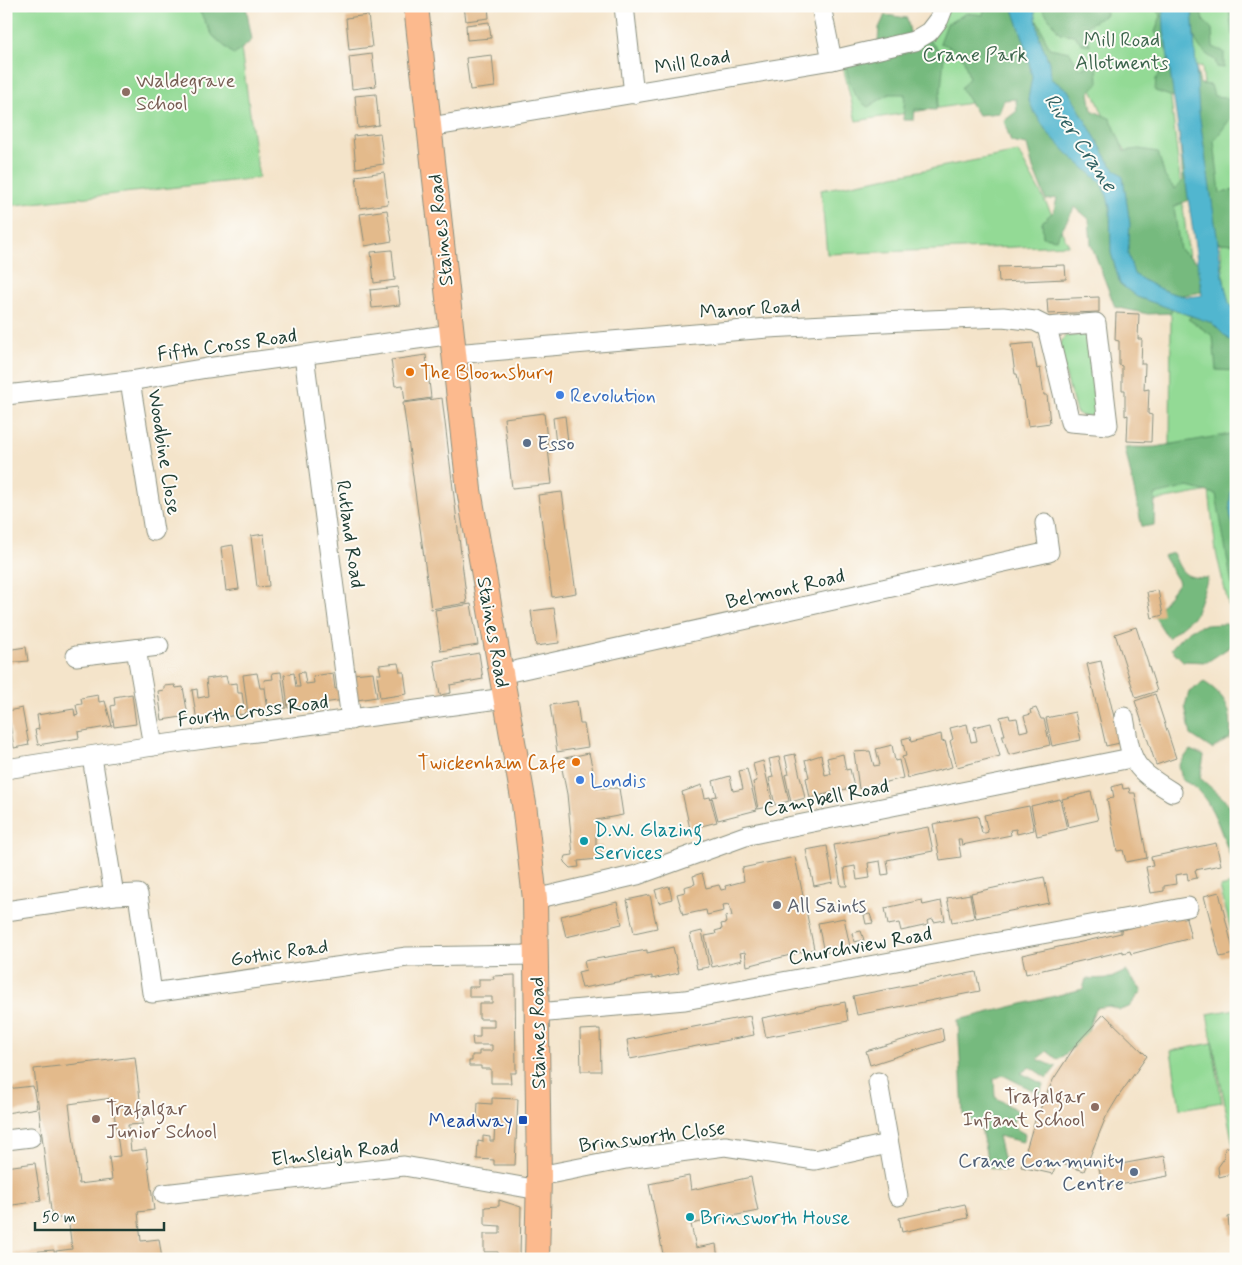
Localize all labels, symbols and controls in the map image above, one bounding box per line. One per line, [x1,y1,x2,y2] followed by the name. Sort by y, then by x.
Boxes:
[1075,27,1169,77] park label: Mill Road Allotments
[922,42,1028,69] park label: Crane Park
[652,43,732,82] street label: Mill Road
[136,68,235,118] place label: Waldegrave School
[120,86,132,98] marker: Waldegrave School
[1037,88,1124,198] water label: River Crane
[422,173,461,287] street label: Staines Road
[699,293,801,326] street label: Manor Road
[156,322,299,369] street label: Fifth Cross Road
[420,360,553,387] place label: The Bloomsbury
[404,366,416,378] marker: The Bloomsbury
[570,383,656,410] place label: Revolution
[140,387,187,517] street label: Woodbine Close
[554,389,566,401] marker: Revolution
[537,431,575,458] place label: Esso
[521,437,533,449] marker: Esso
[329,479,370,590] street label: Rutland Road
[723,563,848,616] street label: Belmont Road
[469,575,516,690] street label: Staines Road
[176,689,330,734] street label: Fourth Cross Road
[418,750,566,777] place label: Twickenham Cafe
[570,756,582,768] marker: Twickenham Cafe
[590,768,646,795] place label: Londis
[761,773,891,824] street label: Campbell Road
[574,774,586,786] marker: Londis
[594,817,702,867] place label: D.W. Glazing Services
[578,835,590,847] marker: D.W. Glazing Services
[787,893,867,920] place label: All Saints
[771,899,783,911] marker: All Saints
[786,921,934,972] street label: Churchview Road
[229,933,330,974] street label: Gothic Road
[524,977,553,1089] street label: Staines Road
[963,1084,1086,1134] place label: Trafalgar Infant School
[106,1096,217,1146] place label: Trafalgar Junior School
[1089,1101,1101,1113] marker: Trafalgar Infant School
[429,1108,513,1135] place label: Meadway
[90,1113,102,1125] marker: Trafalgar Junior School
[517,1114,529,1126] marker: Meadway
[577,1115,727,1160] street label: Brinsworth Close
[270,1133,400,1174] street label: Elmsleigh Road
[958,1148,1124,1198] place label: Crane Community Centre
[1128,1166,1140,1178] marker: Crane Community Centre
[35,1200,164,1232] scale bar
[700,1205,850,1232] place label: Brinsworth House
[42,1208,76,1228] text: 50 m
[684,1211,696,1223] marker: Brinsworth House

